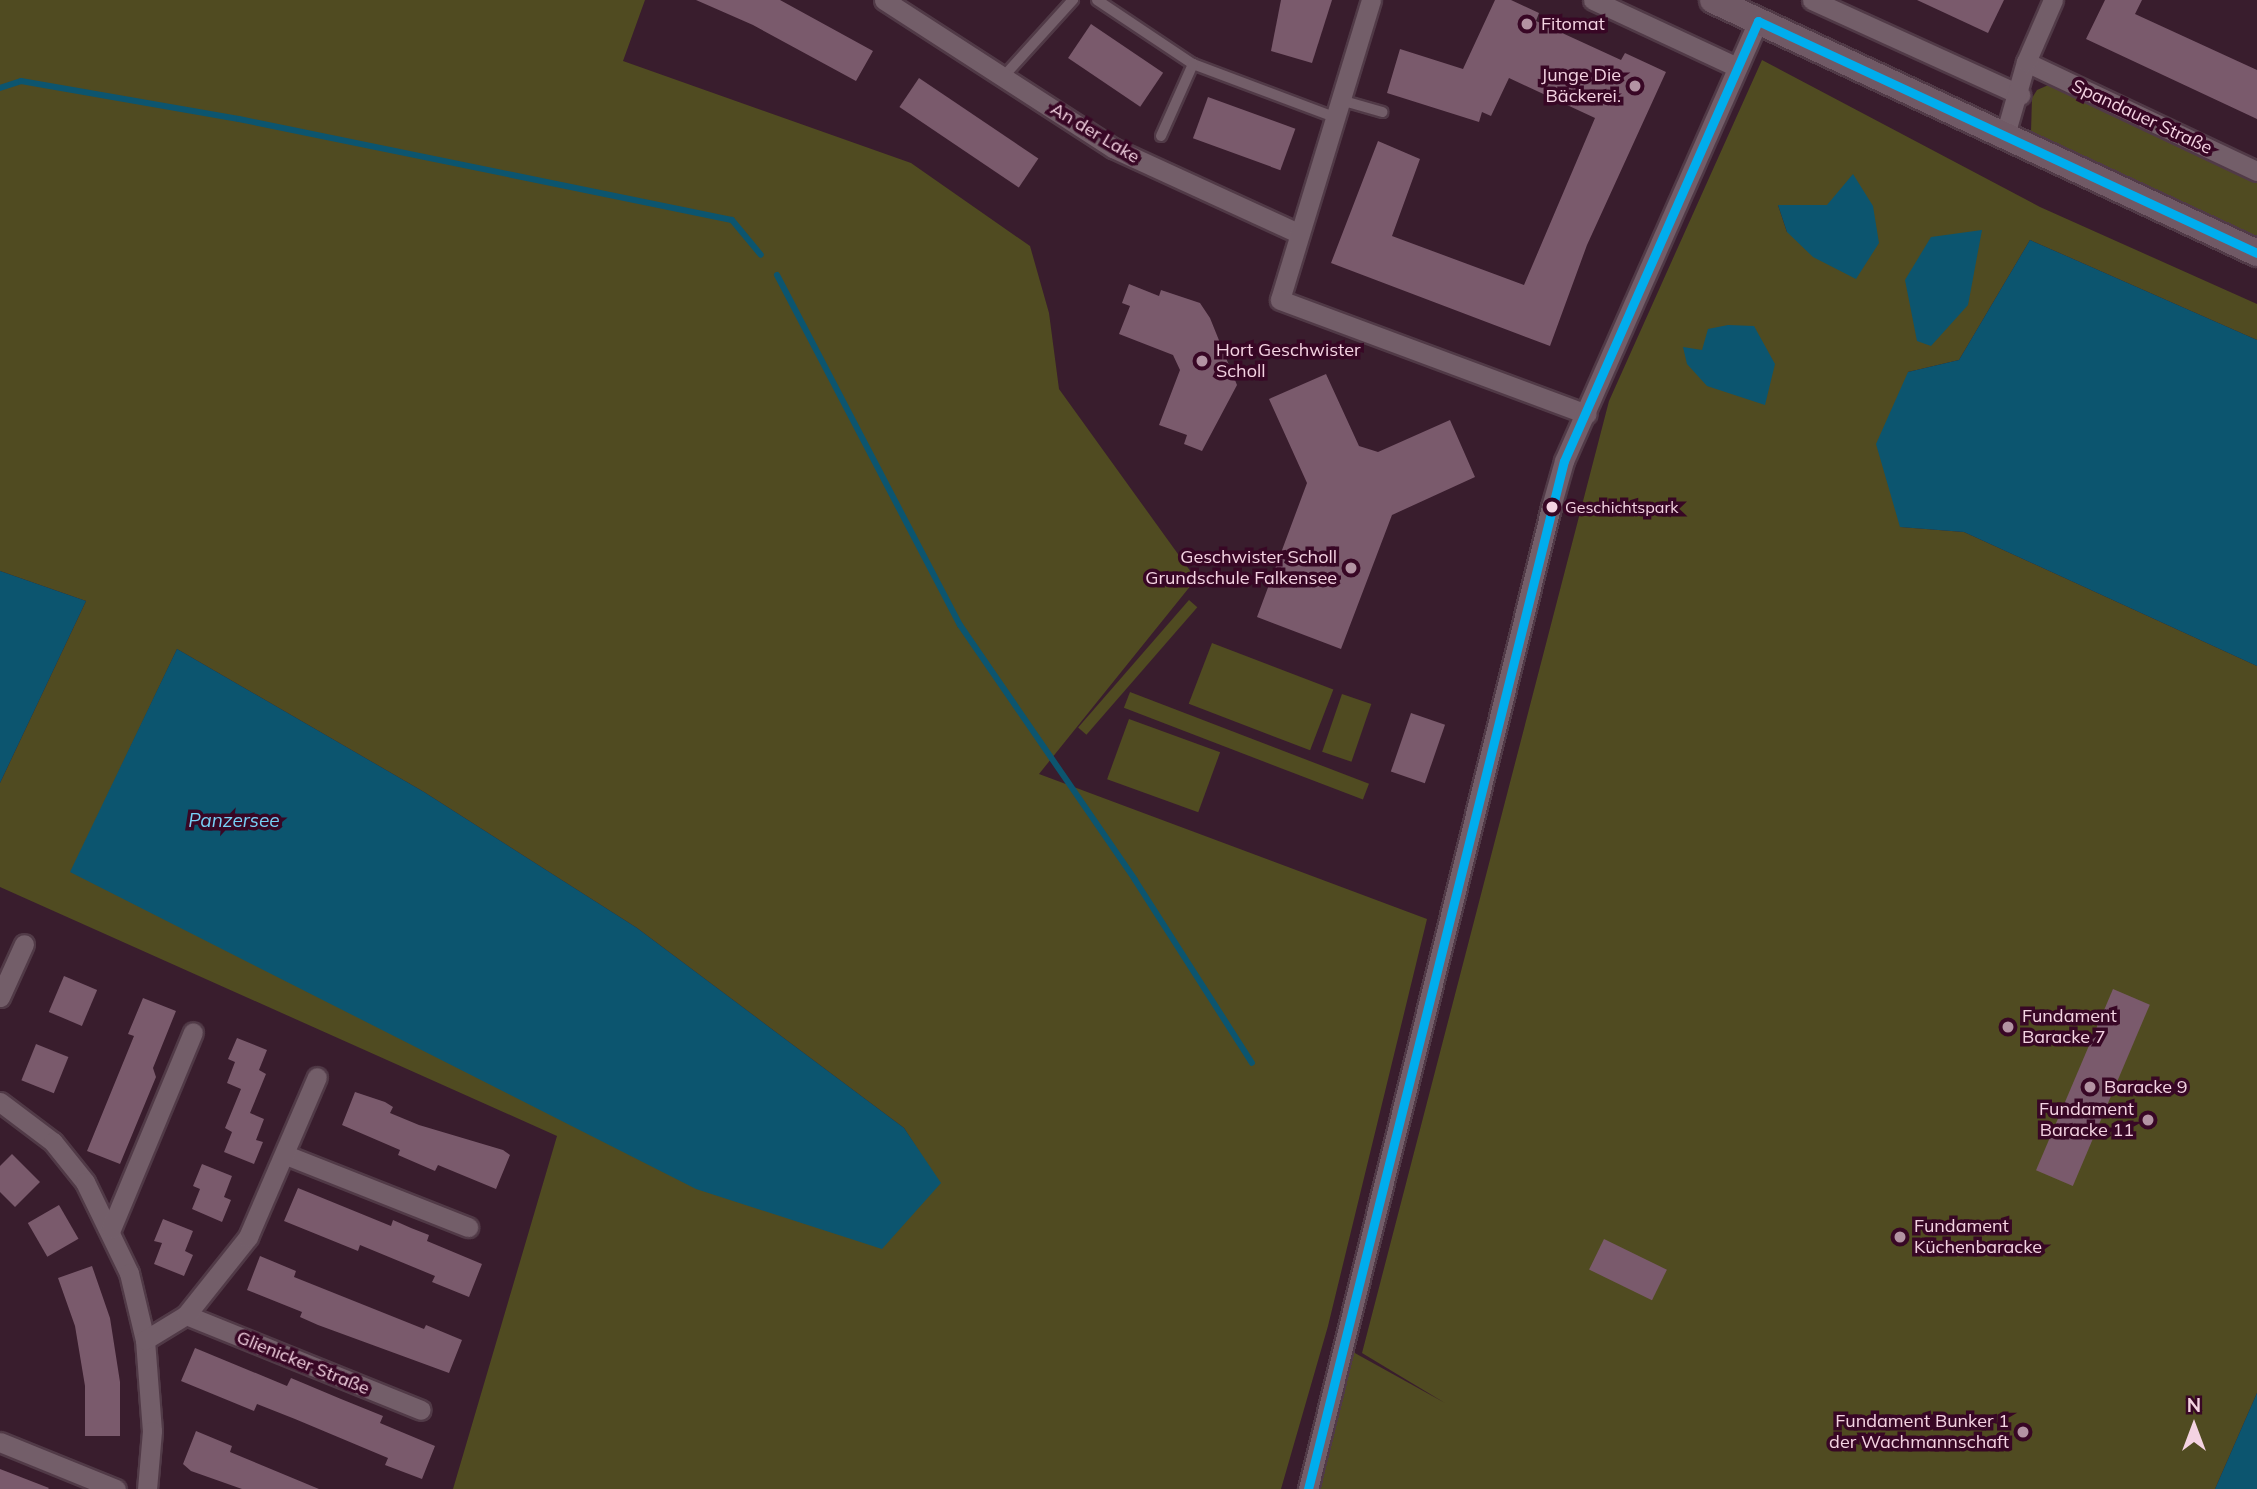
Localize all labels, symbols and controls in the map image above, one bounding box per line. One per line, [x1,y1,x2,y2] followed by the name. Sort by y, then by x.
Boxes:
[1541,13,1605,35] place label: Fitomat
[1519,16,1535,32] marker: Fitomat
[1541,65,1621,108] place label: Junge Die Bäckerei.
[2068,75,2216,159] street label: Spandauer Straße
[1627,78,1643,94] marker: Junge Die Bäckerei.
[1047,98,1143,168] street label: An der Lake
[1216,340,1361,382] place label: Hort Geschwister Scholl
[1194,353,1210,369] marker: Hort Geschwister Scholl
[1565,497,1679,517] place label: Geschichtspark
[1545,500,1559,514] marker: Geschichtspark
[1145,547,1337,590] place label: Geschwister Scholl Grundschule Falkensee
[1343,560,1359,576] marker: Geschwister Scholl Grundschule Falkensee
[188,810,280,832] water label: Panzersee
[2022,1006,2117,1048] place label: Fundament Baracke 7
[2000,1019,2016,1035] marker: Fundament Baracke 7
[2104,1076,2188,1098] place label: Baracke 9
[2082,1079,2098,1095] marker: Baracke 9
[2039,1099,2134,1142] place label: Fundament Baracke 11
[2140,1112,2156,1128] marker: Fundament Baracke 11
[1914,1216,2042,1258] place label: Fundament Küchenbaracke
[1892,1229,1908,1245] marker: Fundament Küchenbaracke
[233,1327,373,1399] street label: Glienicker Straße
[2159,1391,2229,1461] north arrow
[2187,1393,2201,1417] text: N
[1829,1411,2009,1454] place label: Fundament Bunker 1 der Wachmannschaft
[2015,1424,2031,1440] marker: Fundament Bunker 1 der Wachmannschaft

